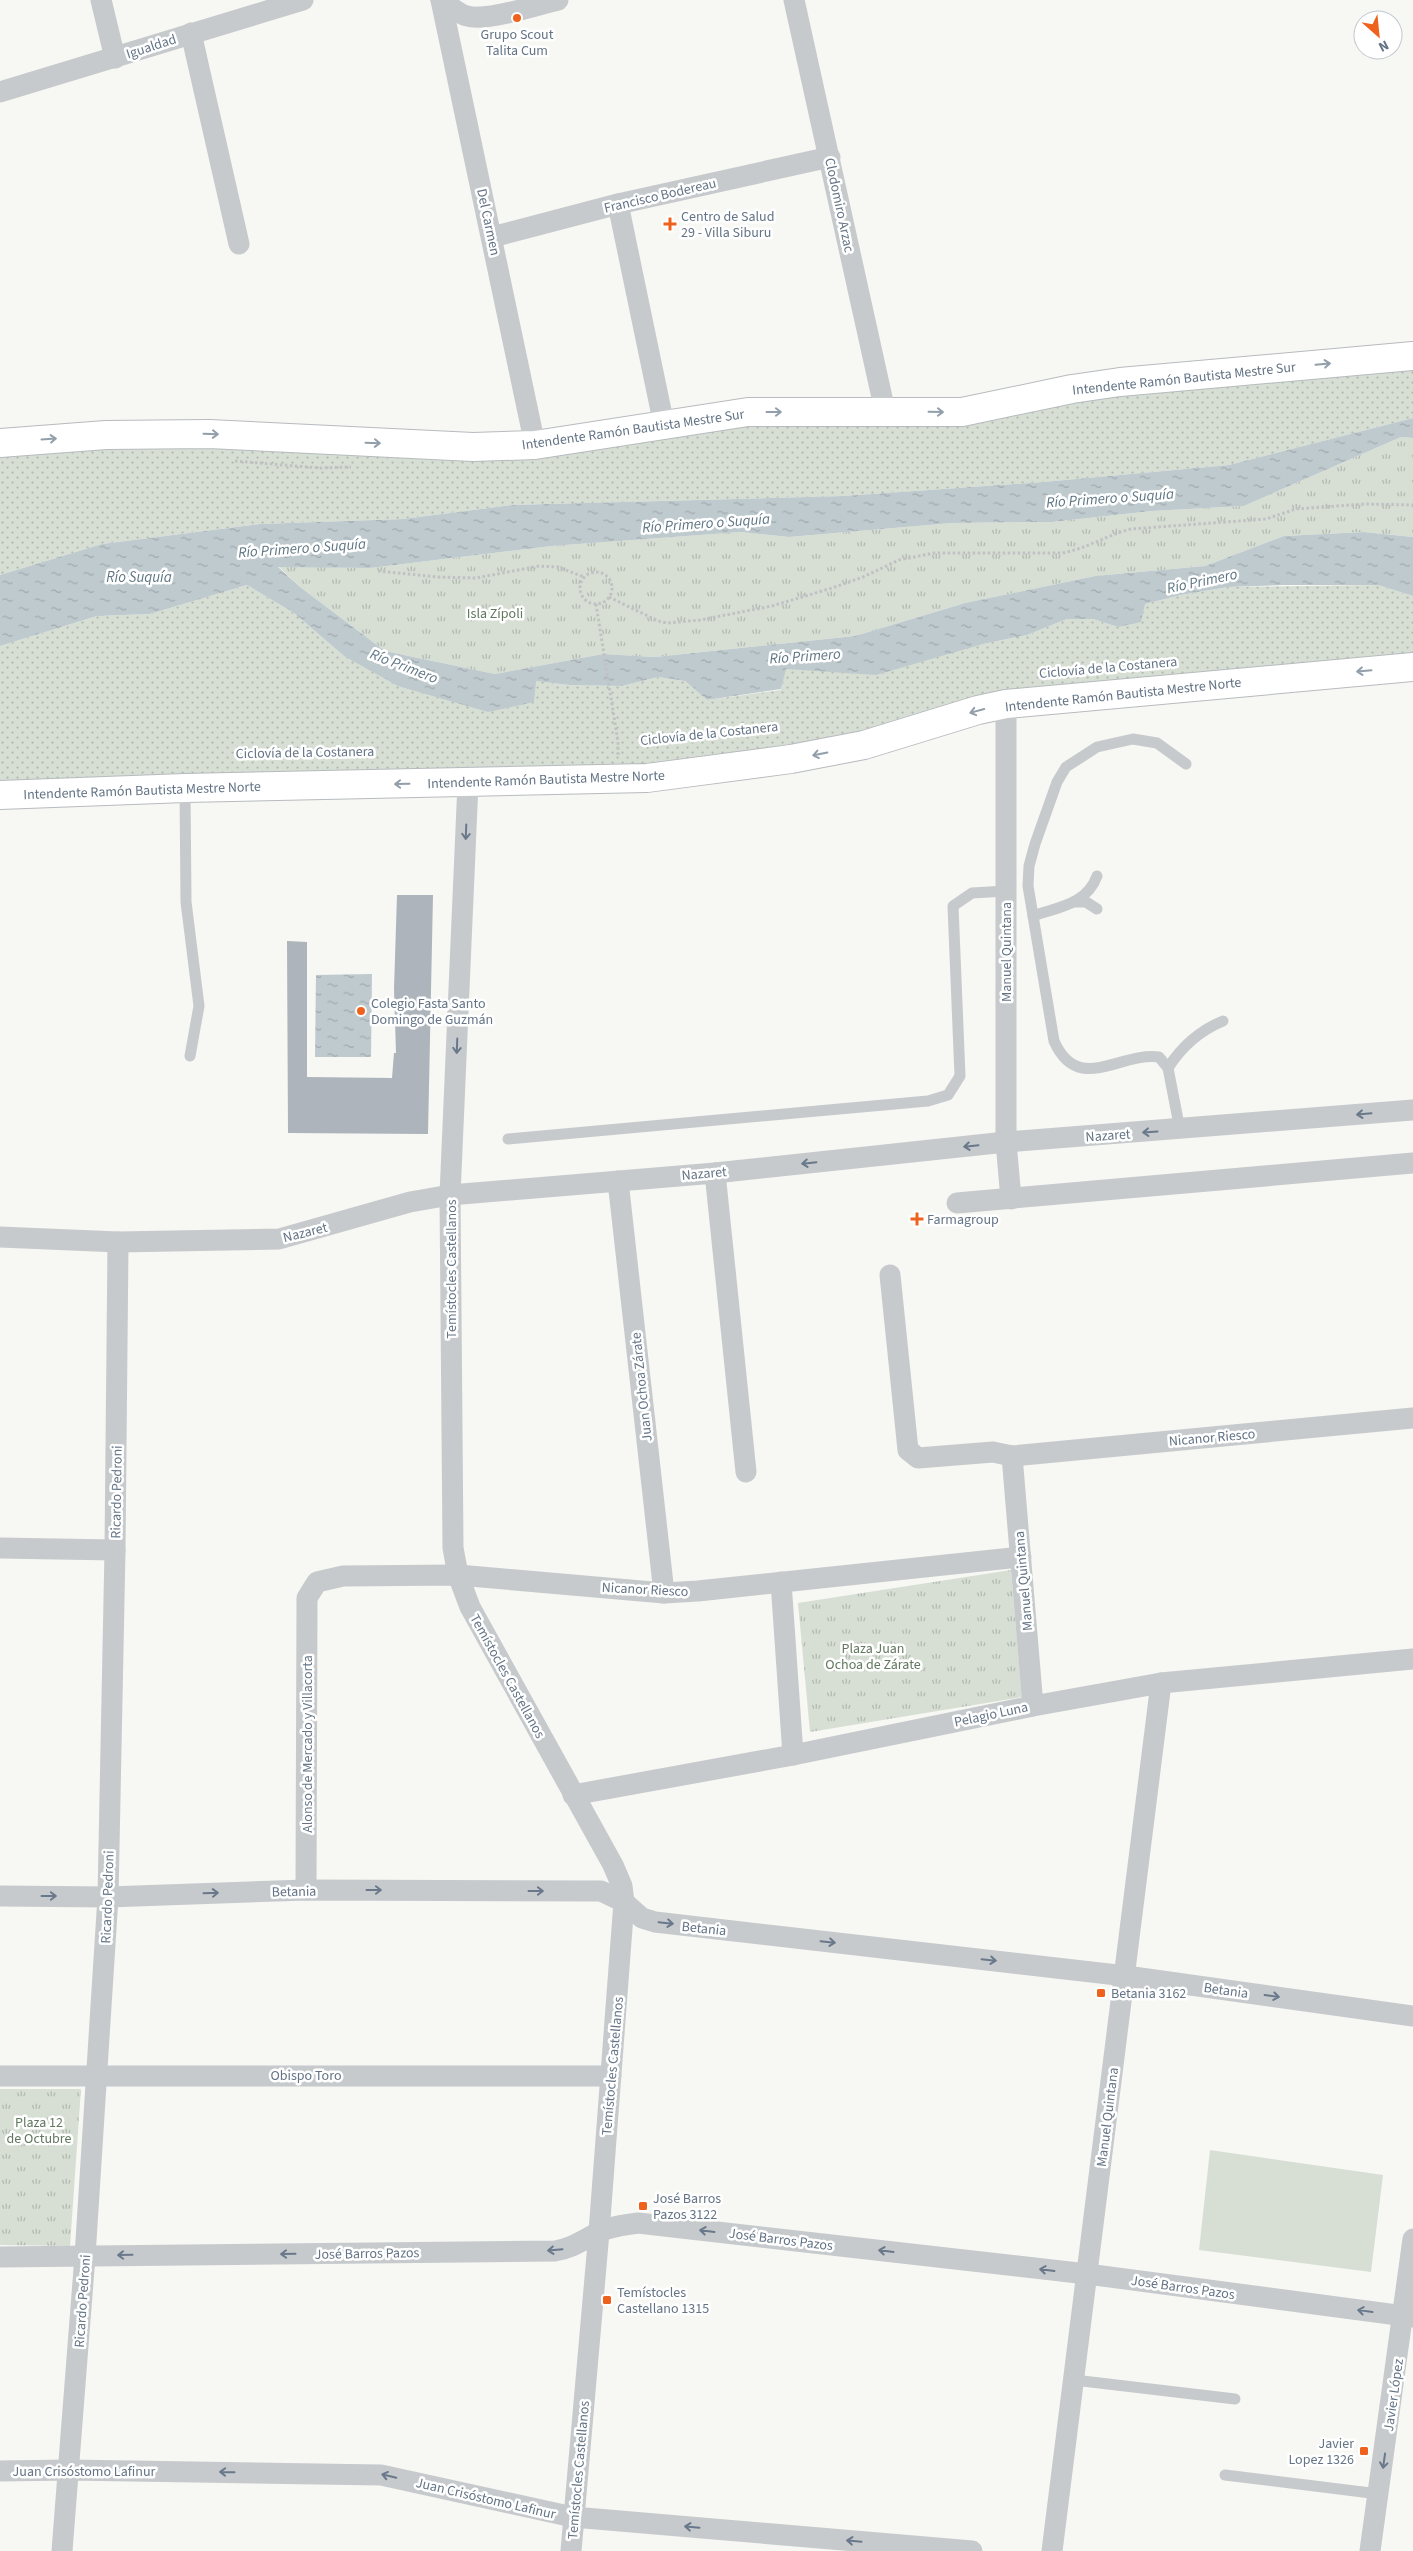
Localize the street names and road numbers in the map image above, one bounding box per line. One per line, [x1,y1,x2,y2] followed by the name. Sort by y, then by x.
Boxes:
[124,29,179,64] street label: Igualdad
[819,156,859,255] street label: Clodomiro Arzac
[602,173,718,219] street label: Francisco Bodereau
[471,187,505,258] street label: Del Carmen
[1071,357,1297,401] street label: Intendente Ramón Bautista Mestre Sur
[521,404,746,456] street label: Intendente Ramón Bautista Mestre Sur
[1038,652,1178,684] street label: Ciclovía de la Costanera
[1004,673,1242,717] street label: Intendente Ramón Bautista Mestre Norte
[639,717,779,751] street label: Ciclovía de la Costanera
[236,742,374,764] street label: Ciclovía de la Costanera
[427,766,665,794] street label: Intendente Ramón Bautista Mestre Norte
[23,777,261,805] street label: Intendente Ramón Bautista Mestre Norte
[997,902,1017,1002] street label: Manuel Quintana
[1085,1124,1132,1148] street label: Nazaret
[681,1162,728,1186] street label: Nazaret
[442,1199,462,1339] street label: Temístocles Castellanos
[281,1218,330,1248] street label: Nazaret
[626,1331,658,1442] street label: Juan Ochoa Zárate
[1168,1424,1256,1452] street label: Nicanor Riesco
[106,1445,128,1539] street label: Ricardo Pedroni
[1010,1530,1038,1632] street label: Manuel Quintana
[601,1578,689,1602] street label: Nicanor Riesco
[465,1611,550,1742] street label: Temístocles Castellanos
[298,1655,318,1833] street label: Alonso de Mercado y Villacorta
[952,1697,1030,1733] street label: Pelagio Luna
[96,1850,120,1944] street label: Ricardo Pedroni
[272,1882,317,1902] street label: Betania
[681,1917,727,1941] street label: Betania
[1202,1978,1249,2004] street label: Betania
[597,1996,629,2136] street label: Temístocles Castellanos
[271,2066,341,2086] street label: Obispo Toro
[1092,2066,1124,2168] street label: Manuel Quintana
[728,2224,834,2256] street label: José Barros Pazos
[315,2243,420,2265] street label: José Barros Pazos
[70,2254,96,2348] street label: Ricardo Pedroni
[1130,2271,1236,2305] street label: José Barros Pazos
[1379,2357,1409,2433] street label: Javier López
[563,2400,595,2540] street label: Temístocles Castellanos
[13,2462,156,2482] street label: Juan Crisóstomo Lafinur
[414,2473,558,2525] street label: Juan Crisóstomo Lafinur

